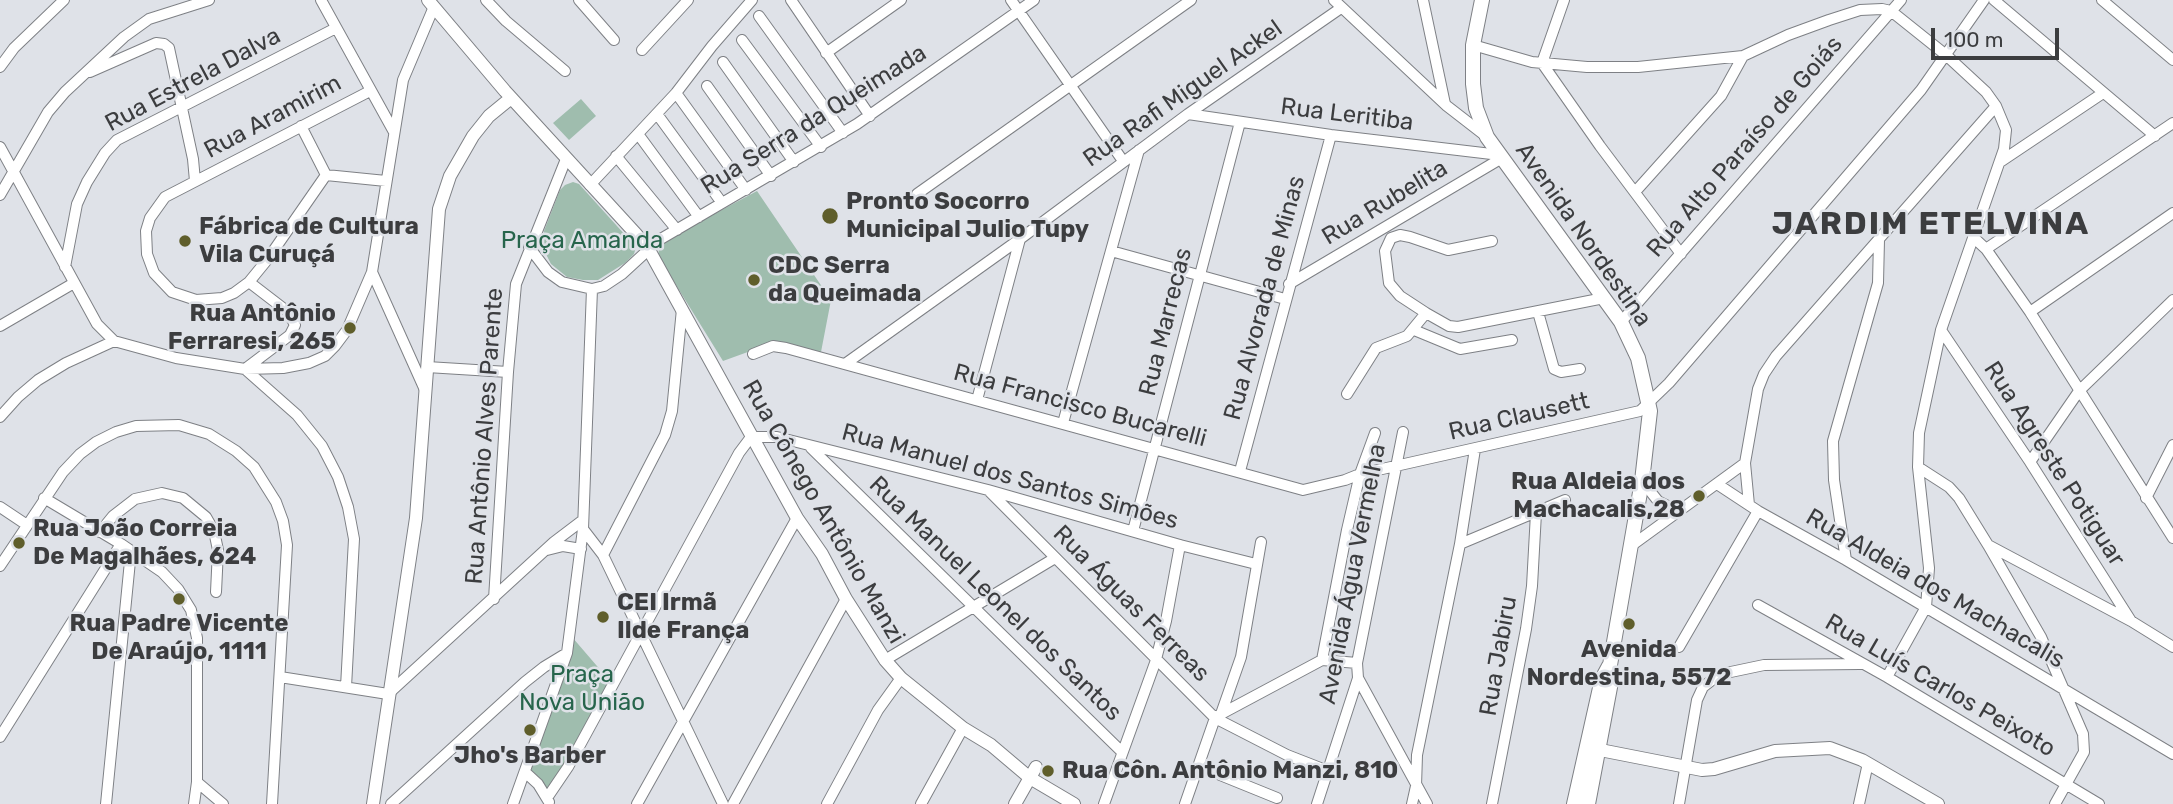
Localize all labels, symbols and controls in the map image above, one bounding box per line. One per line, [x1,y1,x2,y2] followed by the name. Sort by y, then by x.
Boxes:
[1078,14,1288,174] street label: Rua Rafi Miguel Ackel
[1935,14,2063,58] scale bar
[100,22,286,138] street label: Rua Estrela Dalva
[1944,27,2003,52] text: 100 m
[1641,31,1849,263] street label: Rua Alto Paraíso de Goiás
[696,39,932,201] street label: Rua Serra da Queimada
[200,69,346,165] street label: Rua Aramirim
[1279,93,1415,137] street label: Rua Leritiba
[1509,138,1657,332] street label: Avenida Nordestina
[1317,154,1453,252] street label: Rua Rubelita
[1218,173,1312,423] street label: Rua Alvorada de Minas
[846,188,1089,244] place label: Pronto Socorro Municipal Julio Tupy
[820,206,840,226] marker: Pronto Socorro Municipal Julio Tupy
[1774,206,2088,244] district label: JARDIM ETELVINA
[199,213,419,269] place label: Fábrica de Cultura Vila Curuçá
[501,227,663,255] park label: Praça Amanda
[177,233,193,249] marker: Fábrica de Cultura Vila Curuçá
[1134,245,1198,399] street label: Rua Marrecas
[768,252,921,308] place label: CDC Serra da Queimada
[746,272,762,288] marker: CDC Serra da Queimada
[460,287,510,585] street label: Rua Antônio Alves Parente
[168,300,336,356] place label: Rua Antônio Ferraresi, 265
[342,320,358,336] marker: Rua Antônio Ferraresi, 265
[1977,356,2131,572] street label: Rua Agreste Potiguar
[950,358,1210,454] street label: Rua Francisco Bucarelli
[736,375,910,649] street label: Rua Cônego Antônio Manzi
[1446,387,1592,447] street label: Rua Clausett
[839,418,1181,536] street label: Rua Manuel dos Santos Simões
[1314,441,1392,707] street label: Avenida Água Vermelha
[1511,468,1685,524] place label: Rua Aldeia dos Machacalis,28
[863,471,1127,727] street label: Rua Manuel Leonel dos Santos
[1691,488,1707,504] marker: Rua Aldeia dos Machacalis,28
[1801,503,2069,675] street label: Rua Aldeia dos Machacalis
[33,515,256,571] place label: Rua João Correia De Magalhães, 624
[1047,520,1215,688] street label: Rua Águas Ferreas
[11,535,27,551] marker: Rua João Correia De Magalhães, 624
[617,589,749,645] place label: CEI Irmã Ilde França
[171,591,187,607] marker: Rua Padre Vicente De Araújo, 1111
[1474,594,1524,718] street label: Rua Jabiru
[1820,608,2060,764] street label: Rua Luís Carlos Peixoto
[595,609,611,625] marker: CEI Irmã Ilde França
[69,610,289,666] place label: Rua Padre Vicente De Araújo, 1111
[1621,616,1637,632] marker: Avenida Nordestina, 5572
[1526,636,1732,692] place label: Avenida Nordestina, 5572
[519,661,645,717] park label: Praça Nova União
[522,722,538,738] marker: Jho's Barber
[454,742,606,770] place label: Jho's Barber
[1062,757,1398,785] place label: Rua Côn. Antônio Manzi, 810
[1040,763,1056,779] marker: Rua Côn. Antônio Manzi, 810

